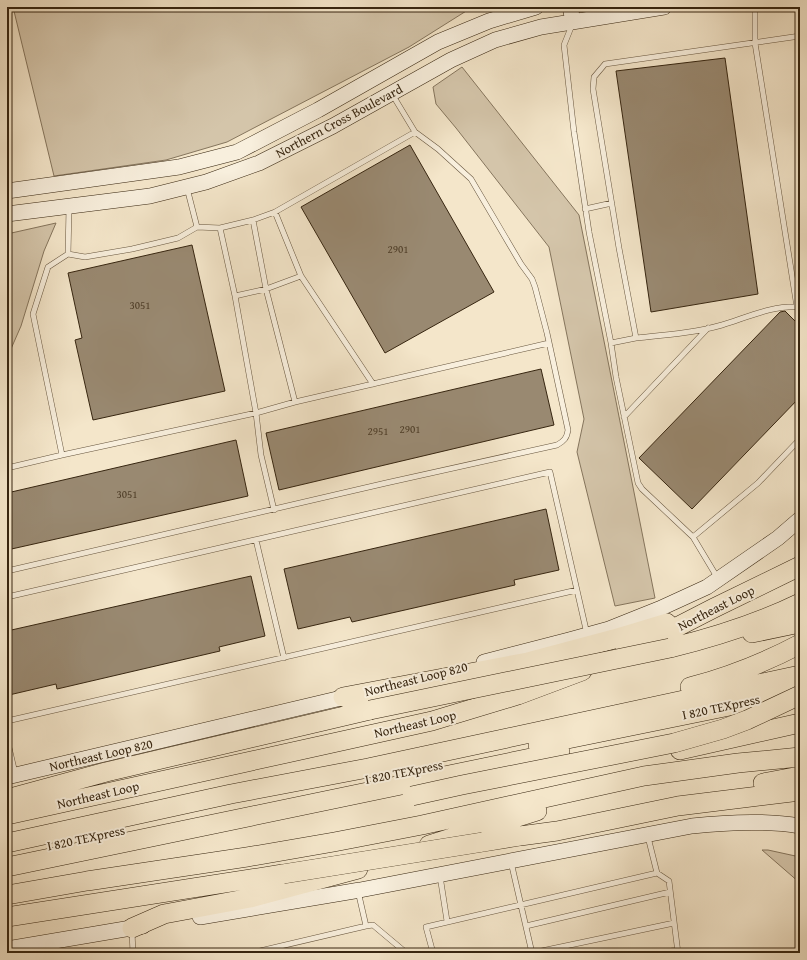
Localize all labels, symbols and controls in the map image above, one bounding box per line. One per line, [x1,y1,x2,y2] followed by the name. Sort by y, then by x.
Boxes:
[272,79,406,163] street label: Northern Cross Boulevard
[387,241,409,257] house number: 2901
[129,297,151,313] house number: 3051
[399,421,421,437] house number: 2901
[367,423,389,439] house number: 2951
[116,486,138,502] house number: 3051
[674,580,758,636] street label: Northeast Loop
[363,657,469,701] street label: Northeast Loop 820
[680,689,762,725] street label: I 820 TEXpress
[372,705,458,743] street label: Northeast Loop
[47,734,155,776] street label: Northeast Loop 820
[363,755,445,789] street label: I 820 TEXpress
[55,776,141,814] street label: Northeast Loop
[45,820,127,856] street label: I 820 TEXpress

